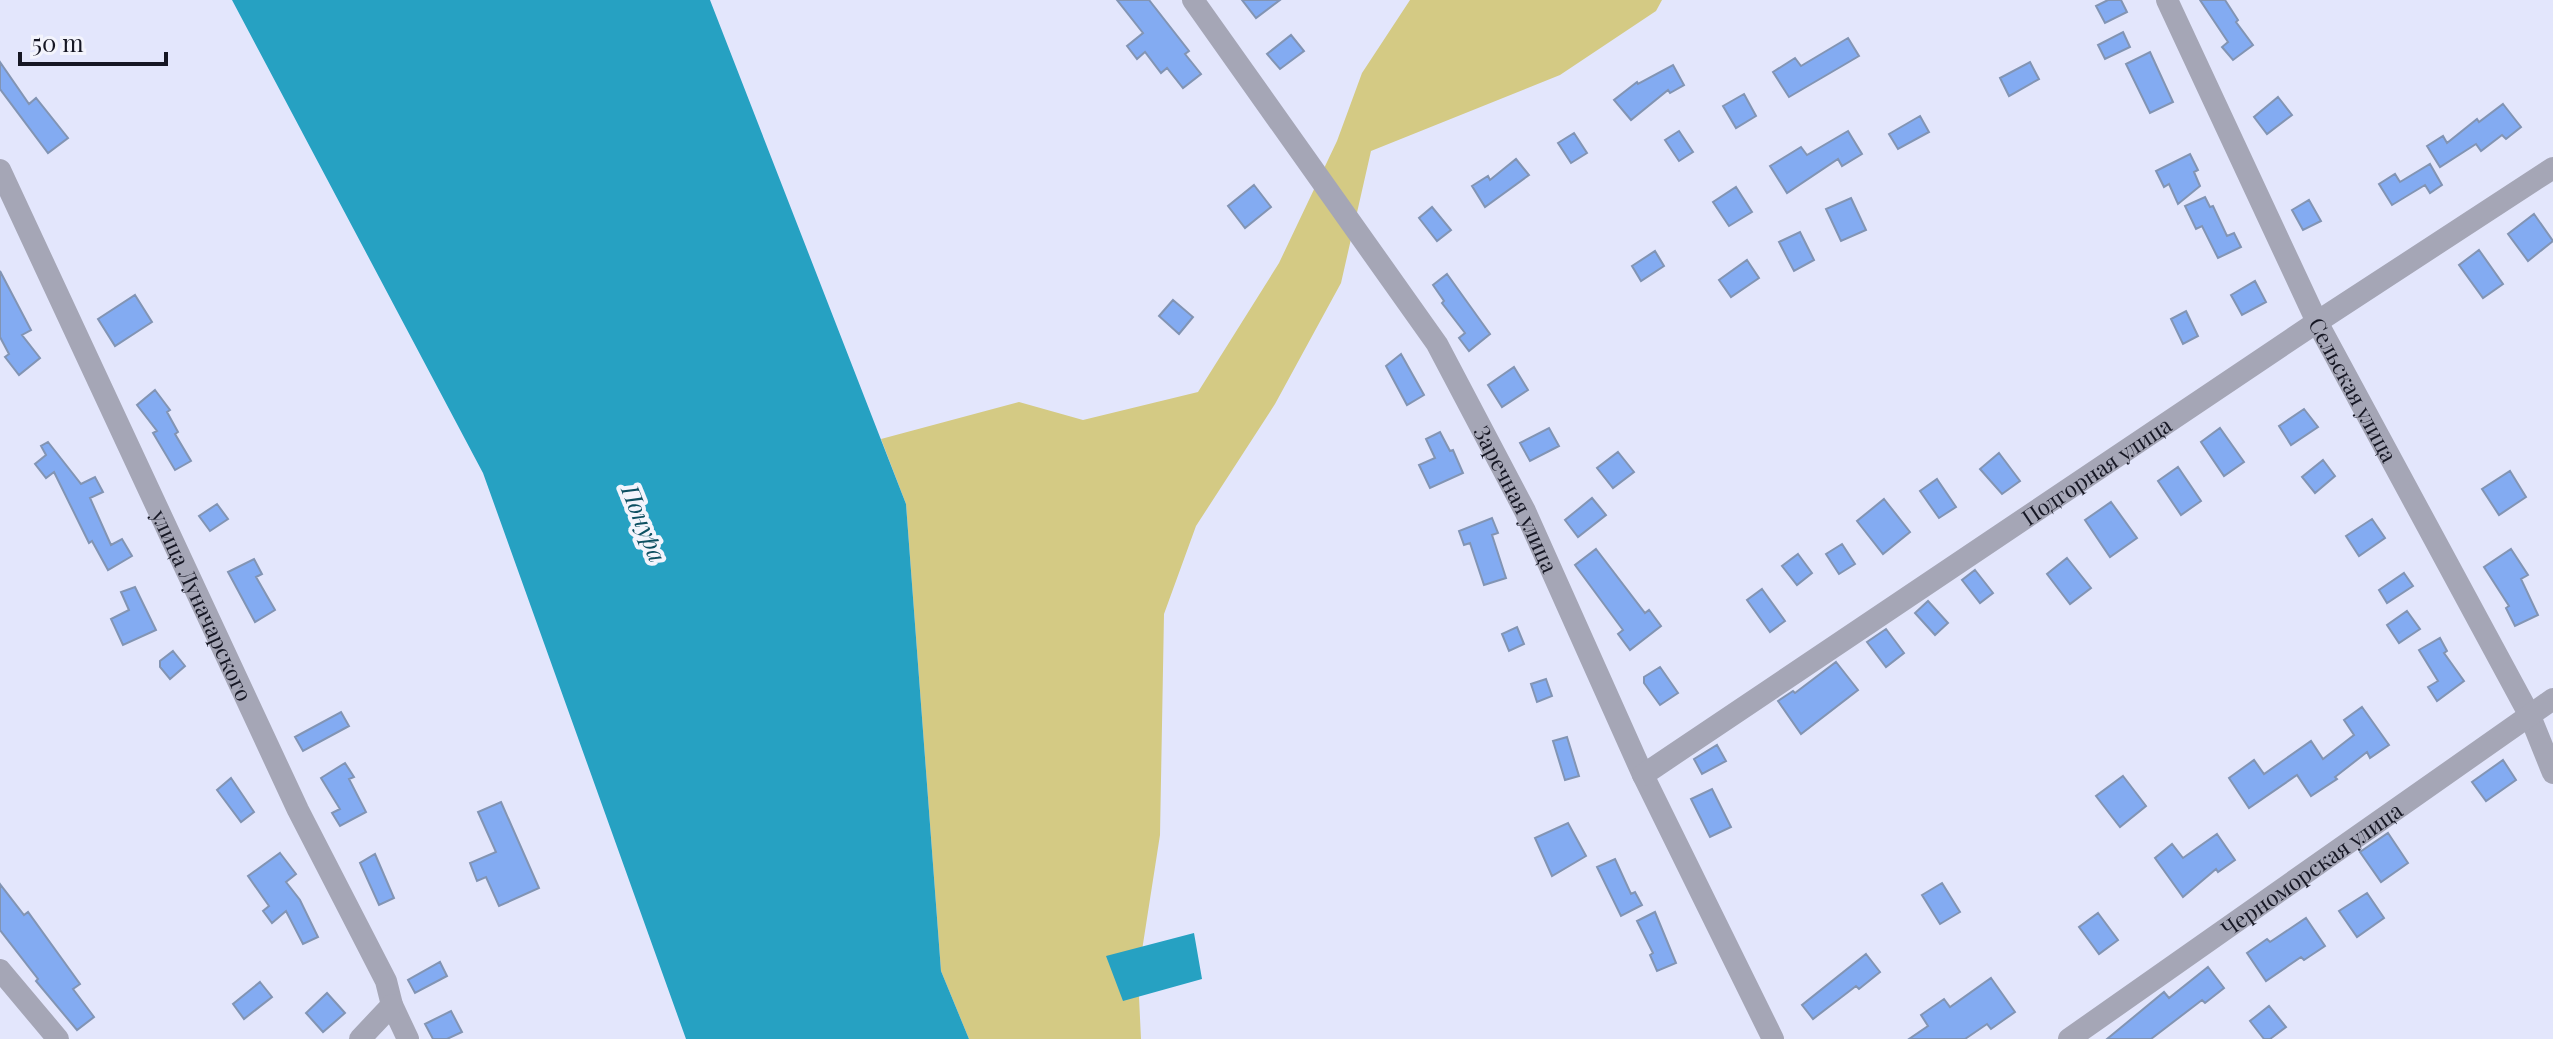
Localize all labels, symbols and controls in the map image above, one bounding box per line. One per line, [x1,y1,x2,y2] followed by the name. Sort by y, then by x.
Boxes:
[20,16,166,66] scale bar
[32,26,84,58] text: 50 m
[2302,312,2405,467] street label: Сельская улица
[2015,409,2177,532] street label: Подгорная улица
[1468,420,1566,577] street label: Заречная улица
[615,479,675,566] water label: Понура
[145,504,260,706] street label: улица Луначарского
[2214,795,2408,943] street label: Черноморская улица

